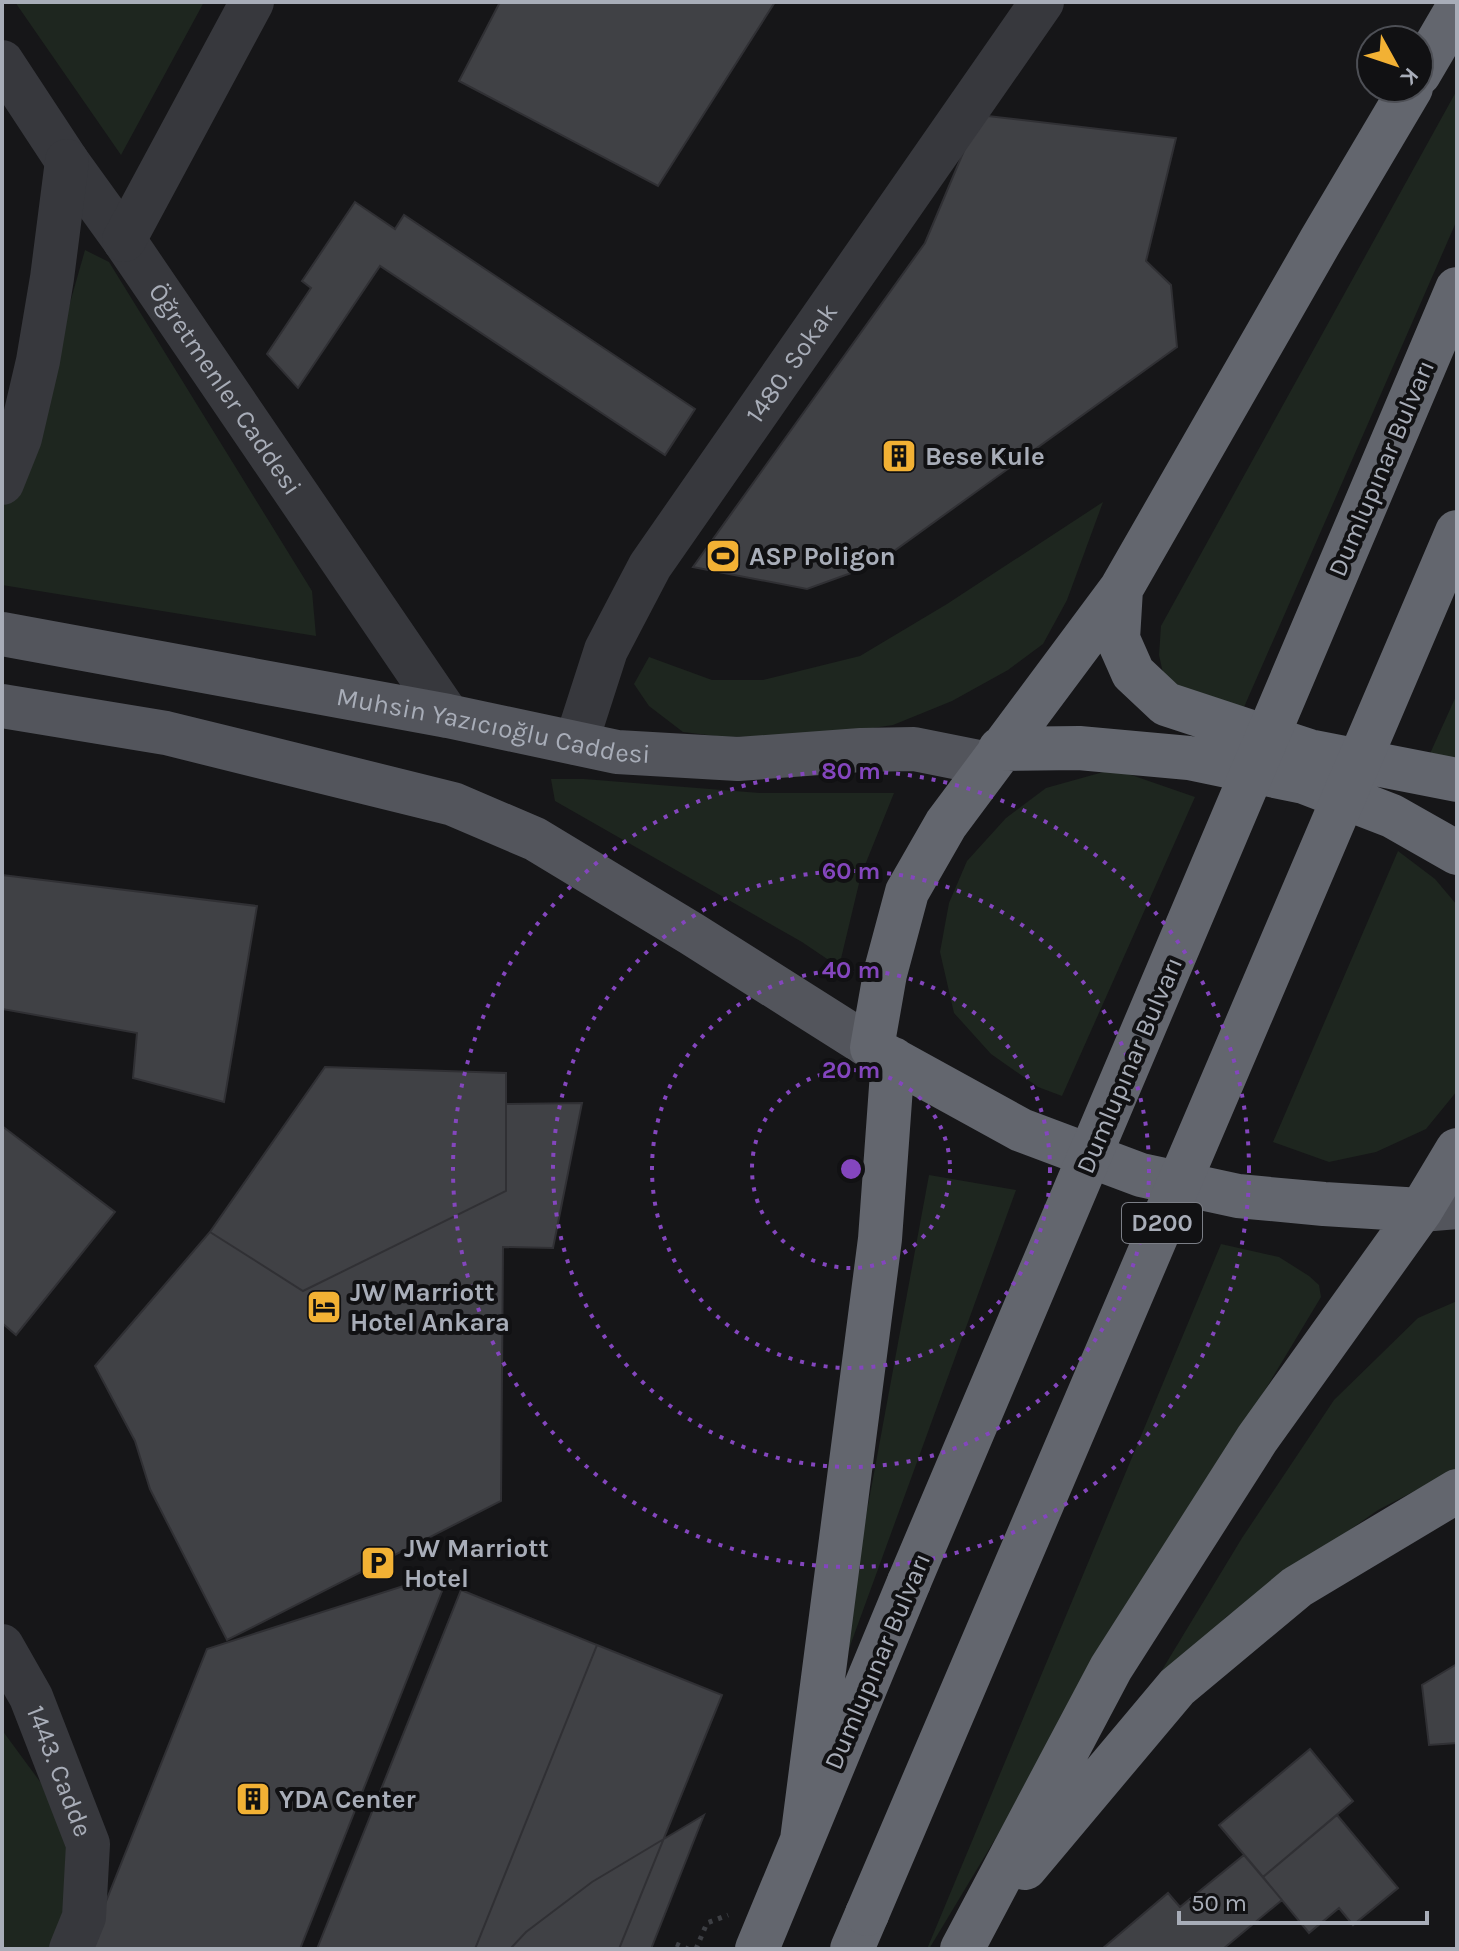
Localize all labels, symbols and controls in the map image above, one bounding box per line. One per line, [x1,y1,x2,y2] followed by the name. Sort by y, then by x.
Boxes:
[1355,24,1435,104] north arrow
[1395,62,1424,91] text: K
[142,277,308,501] street label: Öğretmenler Caddesi
[739,297,844,429] street label: 1480. Sokak
[1322,355,1441,581] street label: Dumlupınar Bulvarı
[880,437,918,475] building icon: Bese Kule
[925,441,1045,472] place label: Bese Kule
[704,537,742,575] sports icon: ASP Poligon
[749,541,896,572] place label: ASP Poligon
[334,681,651,770] street label: Muhsin Yazıcıoğlu Caddesi
[821,757,881,785] text: 80 m
[822,857,880,885] text: 60 m
[1070,952,1189,1178] street label: Dumlupınar Bulvarı
[822,956,880,984] text: 40 m
[822,1056,880,1084] text: 20 m
[837,1155,865,1183] centre of rings
[1122,1203,1202,1243] road number: D200
[350,1277,510,1338] place label: JW Marriott Hotel Ankara
[305,1288,343,1326] hotel icon: JW Marriott Hotel Ankara
[404,1533,549,1594] place label: JW Marriott Hotel
[359,1544,397,1582] parking icon: JW Marriott Hotel
[818,1548,937,1774] street label: Dumlupınar Bulvarı
[20,1701,99,1841] street label: 1443. Cadde
[234,1780,272,1818] building icon: YDA Center
[279,1784,416,1815] place label: YDA Center
[1179,1875,1427,1925] scale bar
[1191,1889,1247,1917] text: 50 m

